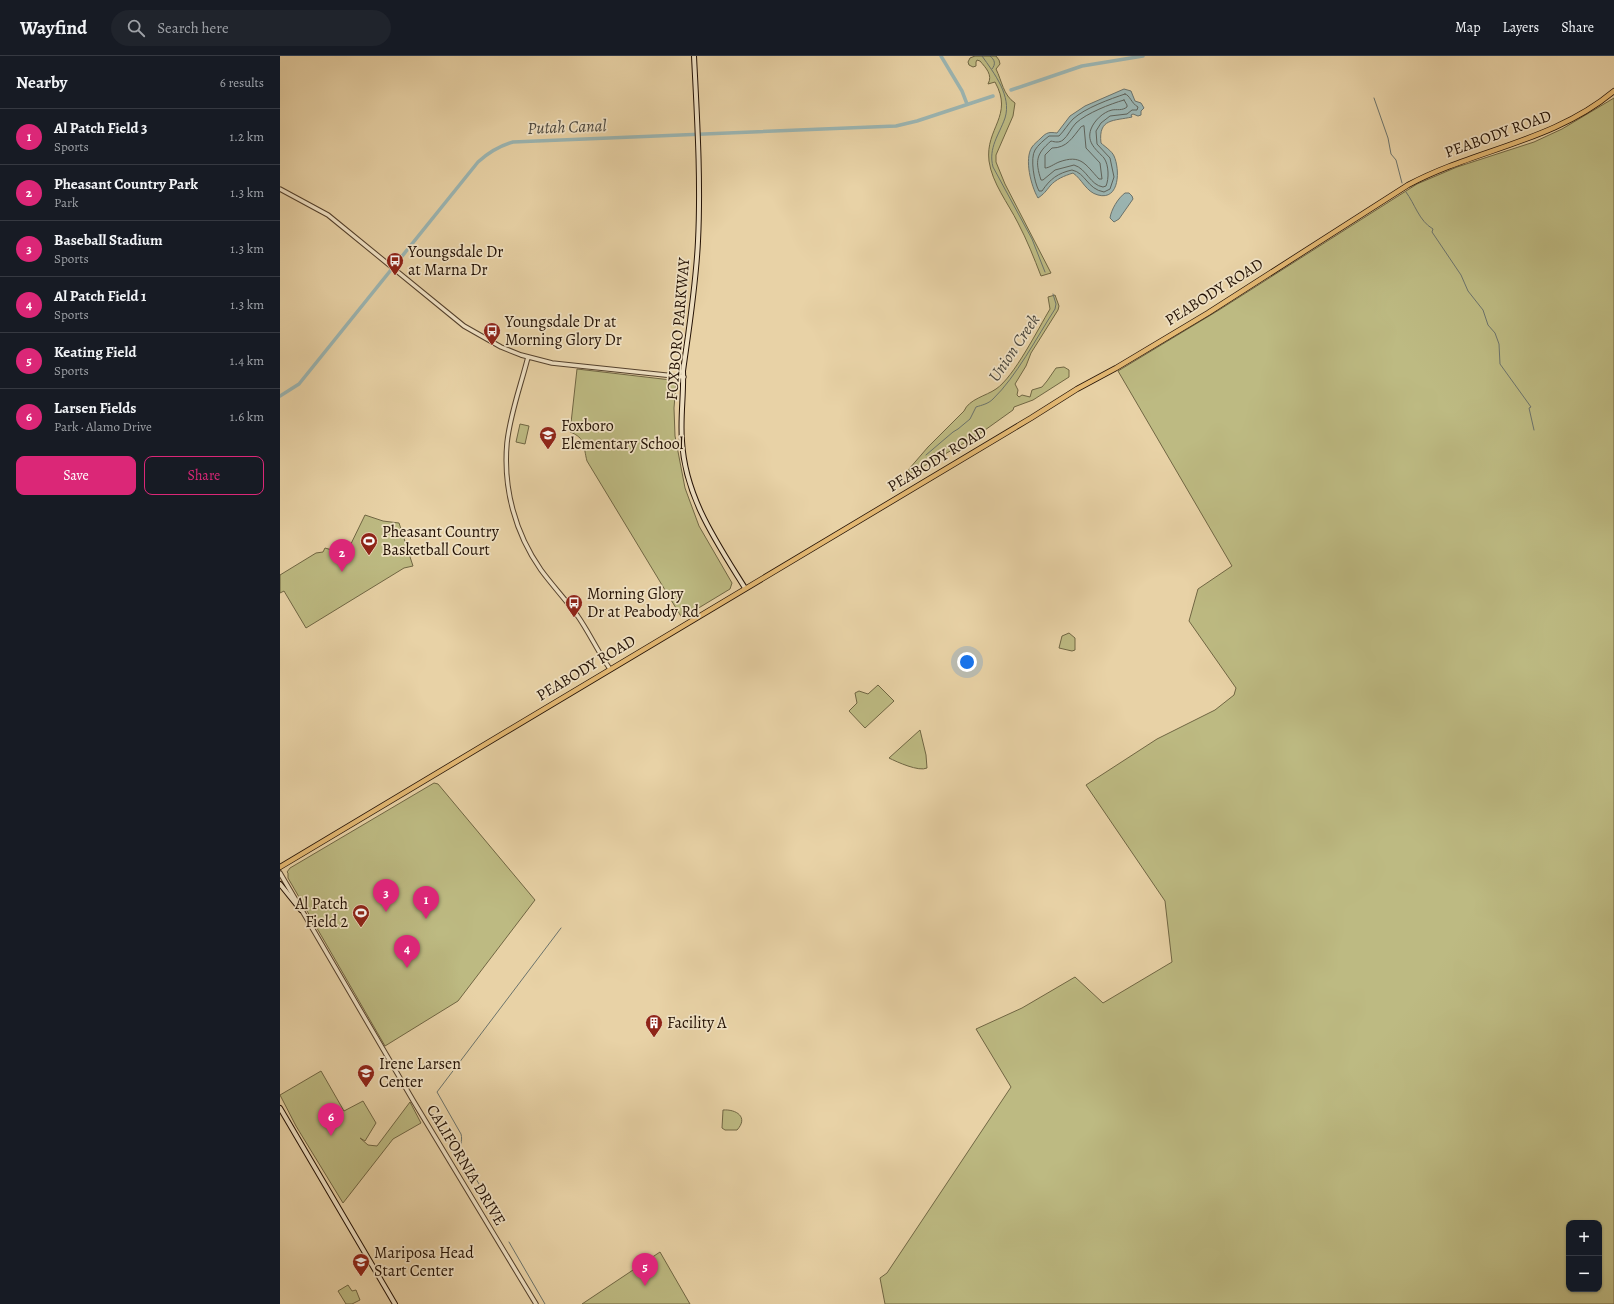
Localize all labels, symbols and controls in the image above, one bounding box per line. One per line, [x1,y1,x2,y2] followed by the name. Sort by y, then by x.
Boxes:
[111,10,391,46] search box
[20,15,87,41] text: Wayfind
[125,17,147,39] icon: search
[157,18,229,38] text: Search here
[1455,18,1481,37] text: Map
[1503,18,1539,37] text: Layers
[1561,18,1594,37] text: Share
[16,71,67,94] text: Nearby
[220,74,264,91] text: 6 results
[1442,104,1554,164] street label: PEABODY ROAD
[527,114,608,140] water label: Putah Canal
[54,118,148,138] text: Al Patch Field 3
[27,128,31,145] text: 1
[230,128,264,145] text: 1.2 km
[54,138,89,155] text: Sports
[54,174,198,194] text: Pheasant Country Park
[26,184,32,201] text: 2
[230,184,264,201] text: 1.3 km
[54,194,78,211] text: Park
[54,230,163,250] text: Baseball Stadium
[26,240,32,257] text: 3
[230,240,264,257] text: 1.3 km
[407,241,503,281] place label: Youngsdale Dr at Marna Dr
[54,250,89,267] text: Sports
[385,251,405,276] bus stop icon: Youngsdale Dr at Marna Dr
[1161,253,1267,331] street label: PEABODY ROAD
[661,256,695,401] street label: FOXBORO PARKWAY
[54,286,146,306] text: Al Patch Field 1
[26,296,32,313] text: 4
[230,296,264,313] text: 1.3 km
[54,306,89,323] text: Sports
[983,309,1045,386] water label: Union Creek
[504,311,622,351] place label: Youngsdale Dr at Morning Glory Dr
[482,321,502,346] bus stop icon: Youngsdale Dr at Morning Glory Dr
[54,342,136,362] text: Keating Field
[26,352,32,369] text: 5
[230,352,264,369] text: 1.4 km
[54,362,89,379] text: Sports
[54,398,136,418] text: Larsen Fields
[26,408,32,425] text: 6
[230,408,264,425] text: 1.6 km
[561,415,684,455] place label: Foxboro Elementary School
[54,418,152,435] text: Park · Alamo Drive
[883,421,991,497] street label: PEABODY ROAD
[538,425,558,450] school or university icon: Foxboro Elementary School
[16,456,136,495] button: Save
[144,456,264,495] button: Share
[382,521,500,561] place label: Pheasant Country Basketball Court
[359,531,379,556] sports icon: Pheasant Country Basketball Court
[329,539,355,572] pin: 2
[587,583,699,623] place label: Morning Glory Dr at Peabody Rd
[564,593,584,618] bus stop icon: Morning Glory Dr at Peabody Rd
[532,630,640,706] street label: PEABODY ROAD
[957,652,977,672] your location
[373,879,399,912] pin: 3
[413,886,439,919] pin: 1
[294,893,348,933] place label: Al Patch Field 2
[351,903,371,928] sports icon: Al Patch Field 2
[394,935,420,968] pin: 4
[667,1012,727,1034] place label: Facility A
[644,1013,664,1038] building icon: Facility A
[379,1053,461,1093] place label: Irene Larsen Center
[356,1063,376,1088] school or university icon: Irene Larsen Center
[421,1100,511,1230] street label: CALIFORNIA DRIVE
[318,1103,344,1136] pin: 6
[1566,1220,1602,1292] map controls
[1566,1220,1602,1256] button: +
[374,1242,474,1282] place label: Mariposa Head Start Center
[351,1252,371,1277] school or university icon: Mariposa Head Start Center
[632,1253,658,1286] pin: 5
[1566,1256,1602,1292] button: −

